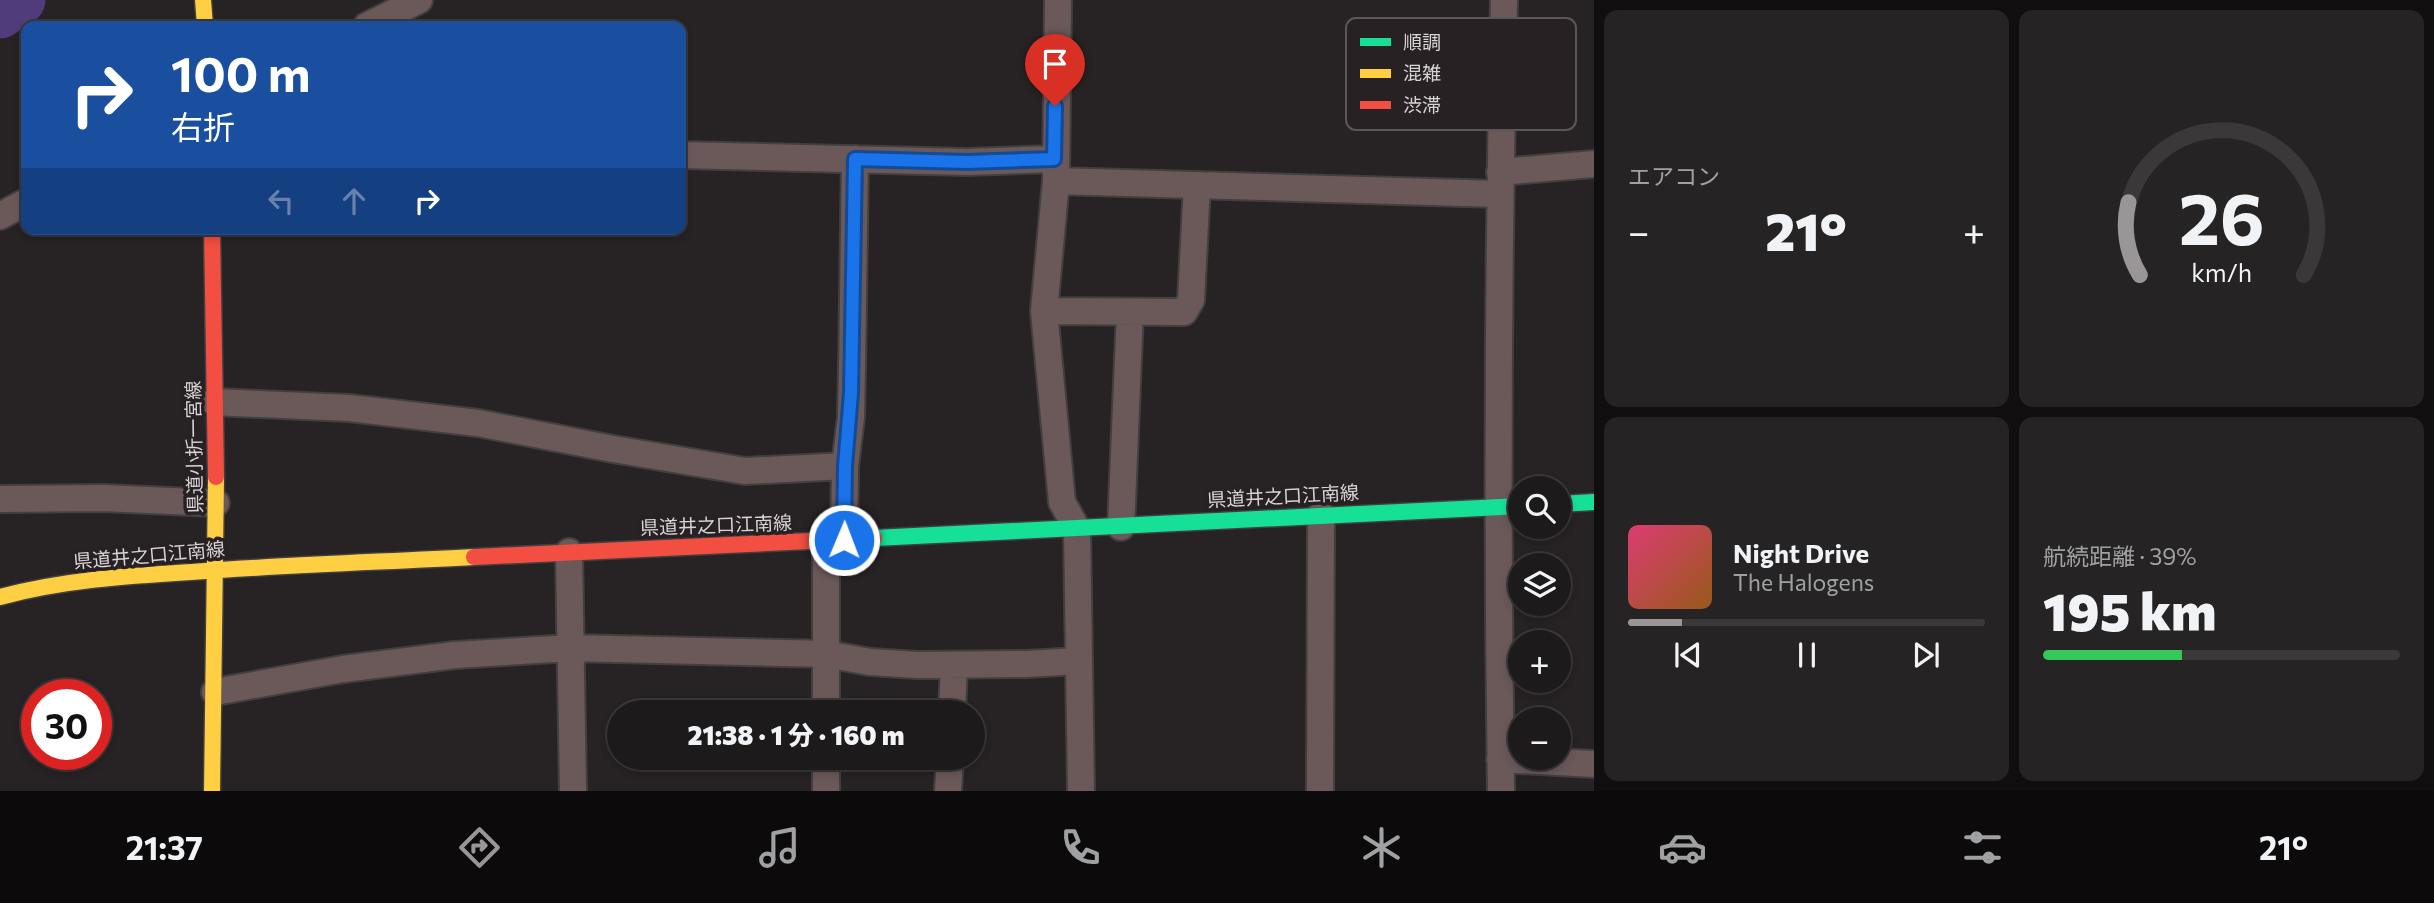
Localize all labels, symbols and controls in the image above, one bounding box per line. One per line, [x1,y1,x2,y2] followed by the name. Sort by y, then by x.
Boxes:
[1346,18,1576,130] legend
[1403,30,1441,53] text: 順調
[1025,34,1085,106] pin
[171,42,310,102] text: 100 m
[1036,45,1074,83] icon: arrive
[56,49,147,140] icon: right
[1403,61,1441,84] text: 混雑
[1403,93,1441,116] text: 渋滞
[171,106,235,146] text: 右折
[1628,162,1720,190] text: エアコン
[2179,171,2264,260] text: 26
[262,182,300,220] icon: left
[335,182,373,220] icon: ahead
[408,182,446,220] icon: right
[1765,198,1847,262] text: 21°
[1628,207,1650,254] text: −
[1963,207,1985,254] text: +
[2191,256,2252,286] text: km/h
[181,380,206,514] street label: 県道小折一宮線
[1508,476,1571,770] map controls
[1508,476,1571,539] button: search
[1206,480,1359,511] street label: 県道井之口江南線
[807,503,881,577] position arrow
[640,510,792,539] street label: 県道井之口江南線
[72,536,226,573] street label: 県道井之口江南線
[1733,537,1869,568] text: Night Drive
[2043,542,2197,570] text: 航続距離 · 39%
[1508,553,1571,616] button: layers
[1733,568,1874,596] text: The Halogens
[2043,578,2216,642] text: 195 km
[1508,630,1571,693] button: +
[1669,636,1707,674] icon: previous
[1788,636,1826,674] icon: pause
[1907,636,1945,674] icon: next
[21,679,112,770] speed limit sign: 30
[1508,707,1571,770] button: −
[688,719,904,750] text: 21:38 · 1 分 · 160 m
[455,823,504,872] icon: directions
[755,823,804,872] icon: music
[1056,823,1105,872] icon: phone
[1357,823,1406,872] icon: climate
[1658,823,1707,872] icon: car
[1958,823,2007,872] icon: filters
[126,827,203,867] text: 21:37
[2259,827,2308,867] text: 21°

